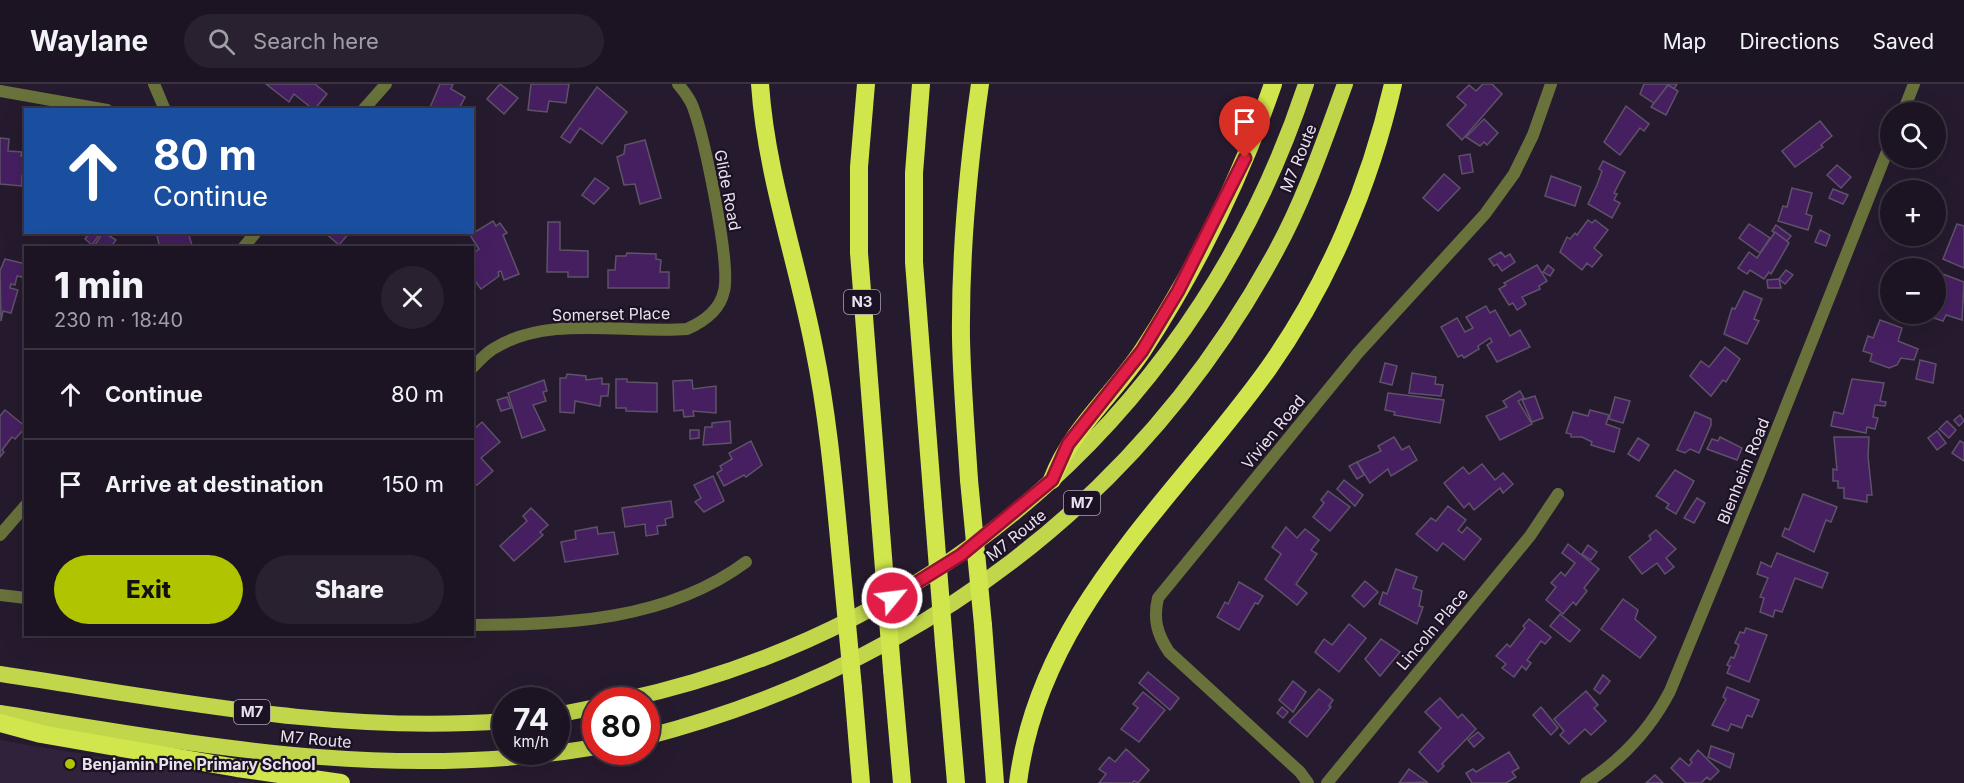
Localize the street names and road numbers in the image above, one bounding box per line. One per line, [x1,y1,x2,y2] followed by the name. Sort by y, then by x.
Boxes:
[1275,121,1321,195] street label: M7 Route
[710,148,746,232] street label: Glide Road
[844,290,880,314] road number: N3
[552,303,670,325] street label: Somerset Place
[1237,391,1309,473] street label: Vivien Road
[1713,415,1773,527] street label: Blenheim Road
[1064,491,1100,515] road number: M7
[982,505,1050,565] street label: M7 Route
[1392,584,1472,674] street label: Lincoln Place
[234,700,270,724] road number: M7
[279,726,353,752] street label: M7 Route

